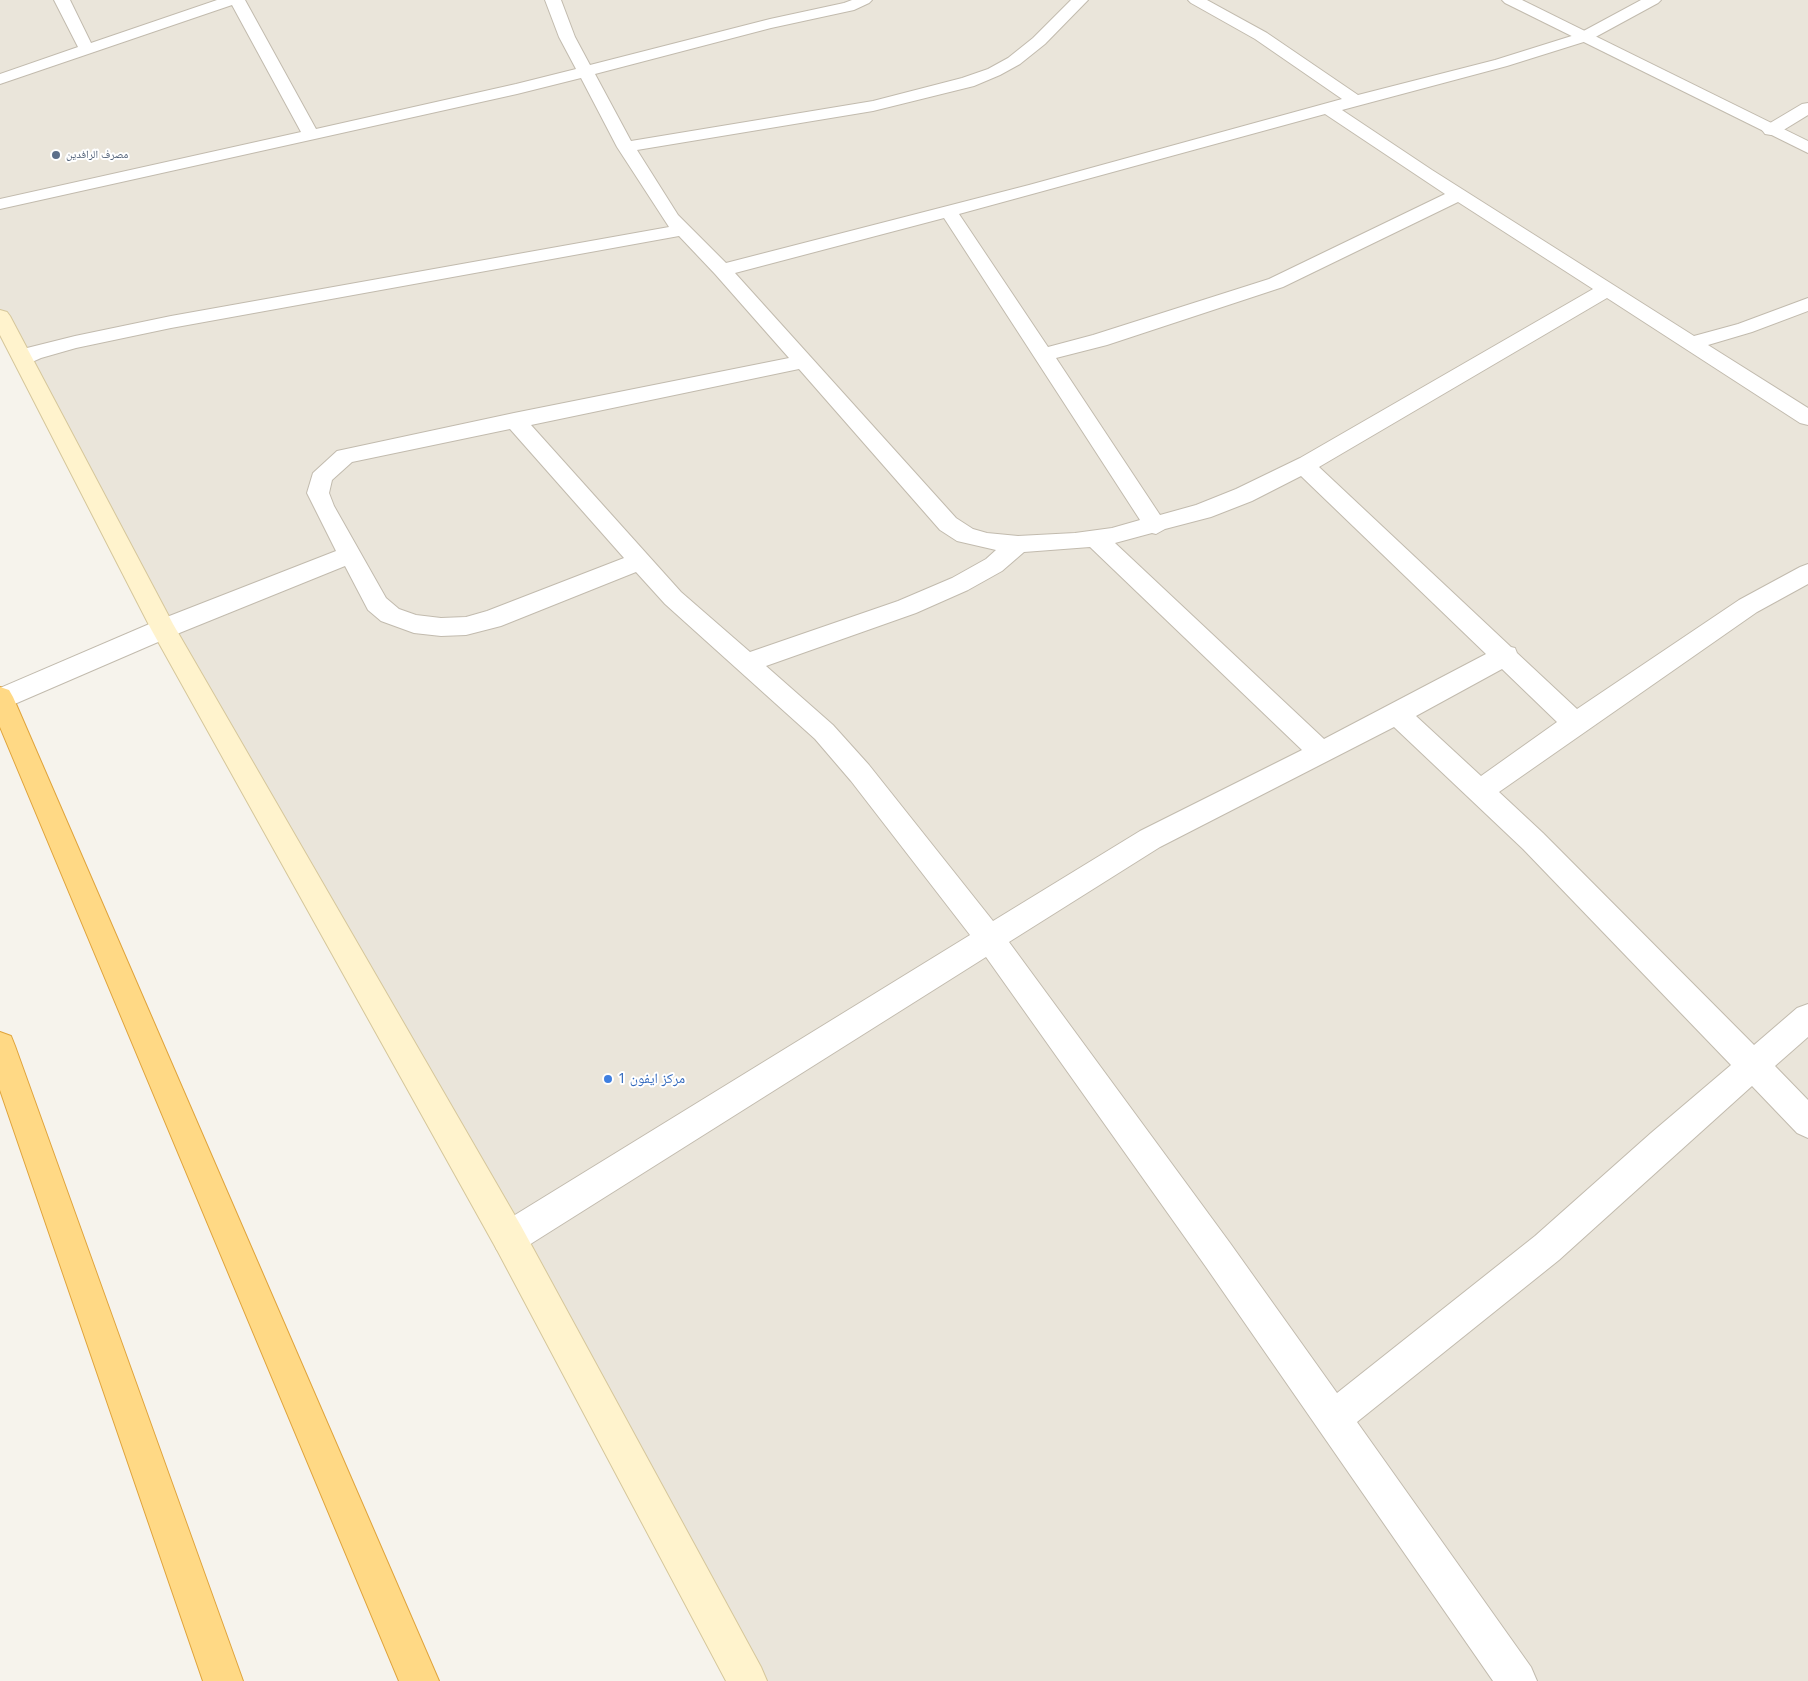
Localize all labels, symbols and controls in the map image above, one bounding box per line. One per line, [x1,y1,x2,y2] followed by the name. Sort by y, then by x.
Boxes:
[66,148,128,162] place label: مصرف الرافدين
[50,149,62,161] marker: مصرف الرافدين
[618,1071,685,1087] place label: مركز ايفون 1
[602,1073,614,1085] marker: مركز ايفون 1

